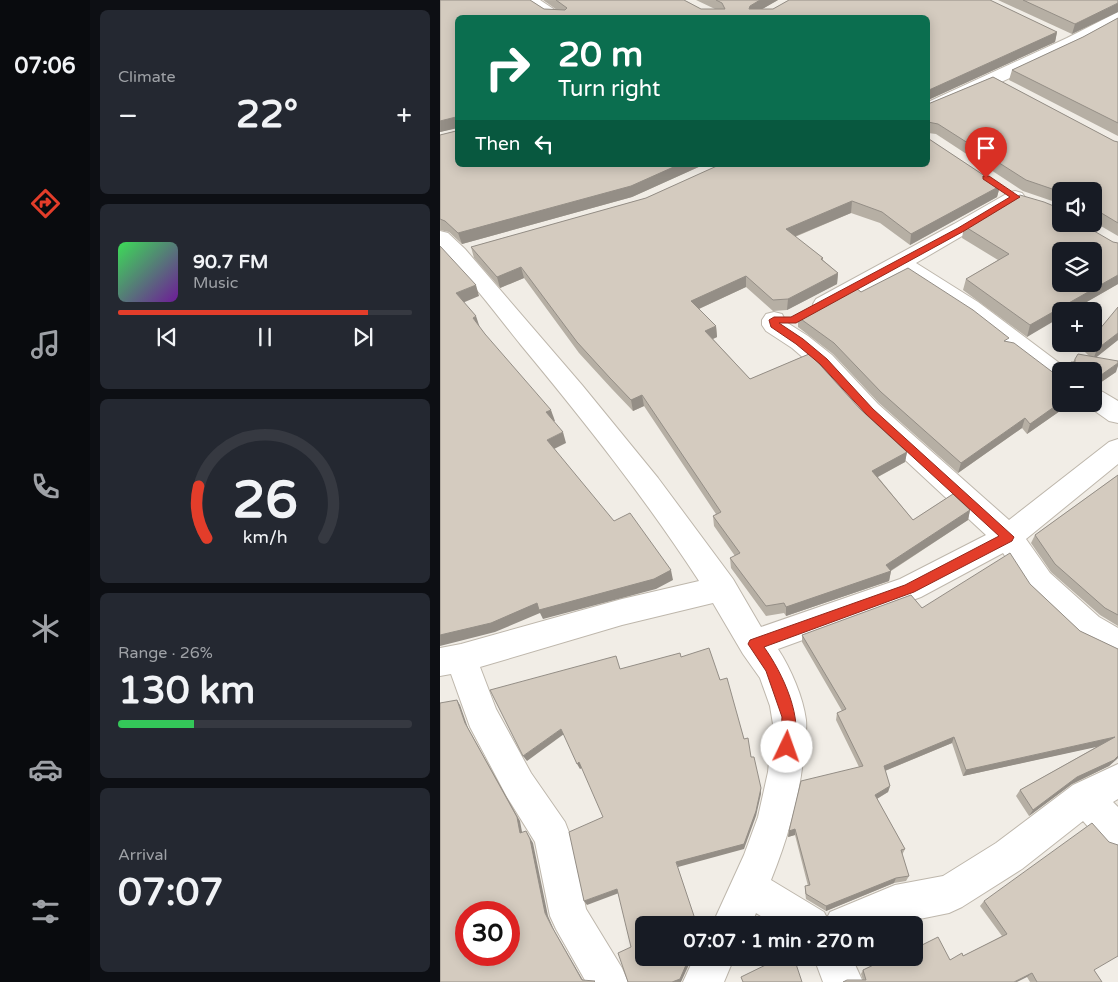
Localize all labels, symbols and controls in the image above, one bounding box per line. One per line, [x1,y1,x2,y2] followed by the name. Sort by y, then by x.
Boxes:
[558,34,643,76] text: 20 m
[475,35,540,100] icon: right
[15,53,75,79] text: 07:06
[118,67,176,87] text: Climate
[558,76,660,102] text: Turn right
[236,92,298,138] text: 22°
[118,99,138,133] text: −
[396,99,412,133] text: +
[965,127,1007,178] pin
[530,130,558,158] icon: left
[475,133,520,155] text: Then
[972,134,1000,162] icon: arrive
[1052,182,1102,412] map controls
[1052,182,1102,232] button: sound
[28,186,63,221] icon: directions
[1052,242,1102,292] button: layers
[193,251,268,273] text: 90.7 FM
[193,273,238,293] text: Music
[1052,302,1102,352] button: +
[153,323,181,351] icon: previous
[251,323,279,351] icon: pause
[349,323,377,351] icon: next
[28,327,63,362] icon: music
[1052,362,1102,412] button: −
[28,469,63,504] icon: phone
[232,469,298,532] text: 26
[243,527,287,548] text: km/h
[28,611,63,646] icon: climate
[118,643,213,663] text: Range · 26%
[118,668,255,714] text: 130 km
[760,720,812,772] position arrow
[28,752,63,787] icon: car
[118,845,167,865] text: Arrival
[118,870,223,916] text: 07:07
[28,894,63,929] icon: filters
[455,901,520,966] speed limit sign: 30
[683,930,875,952] text: 07:07 · 1 min · 270 m

